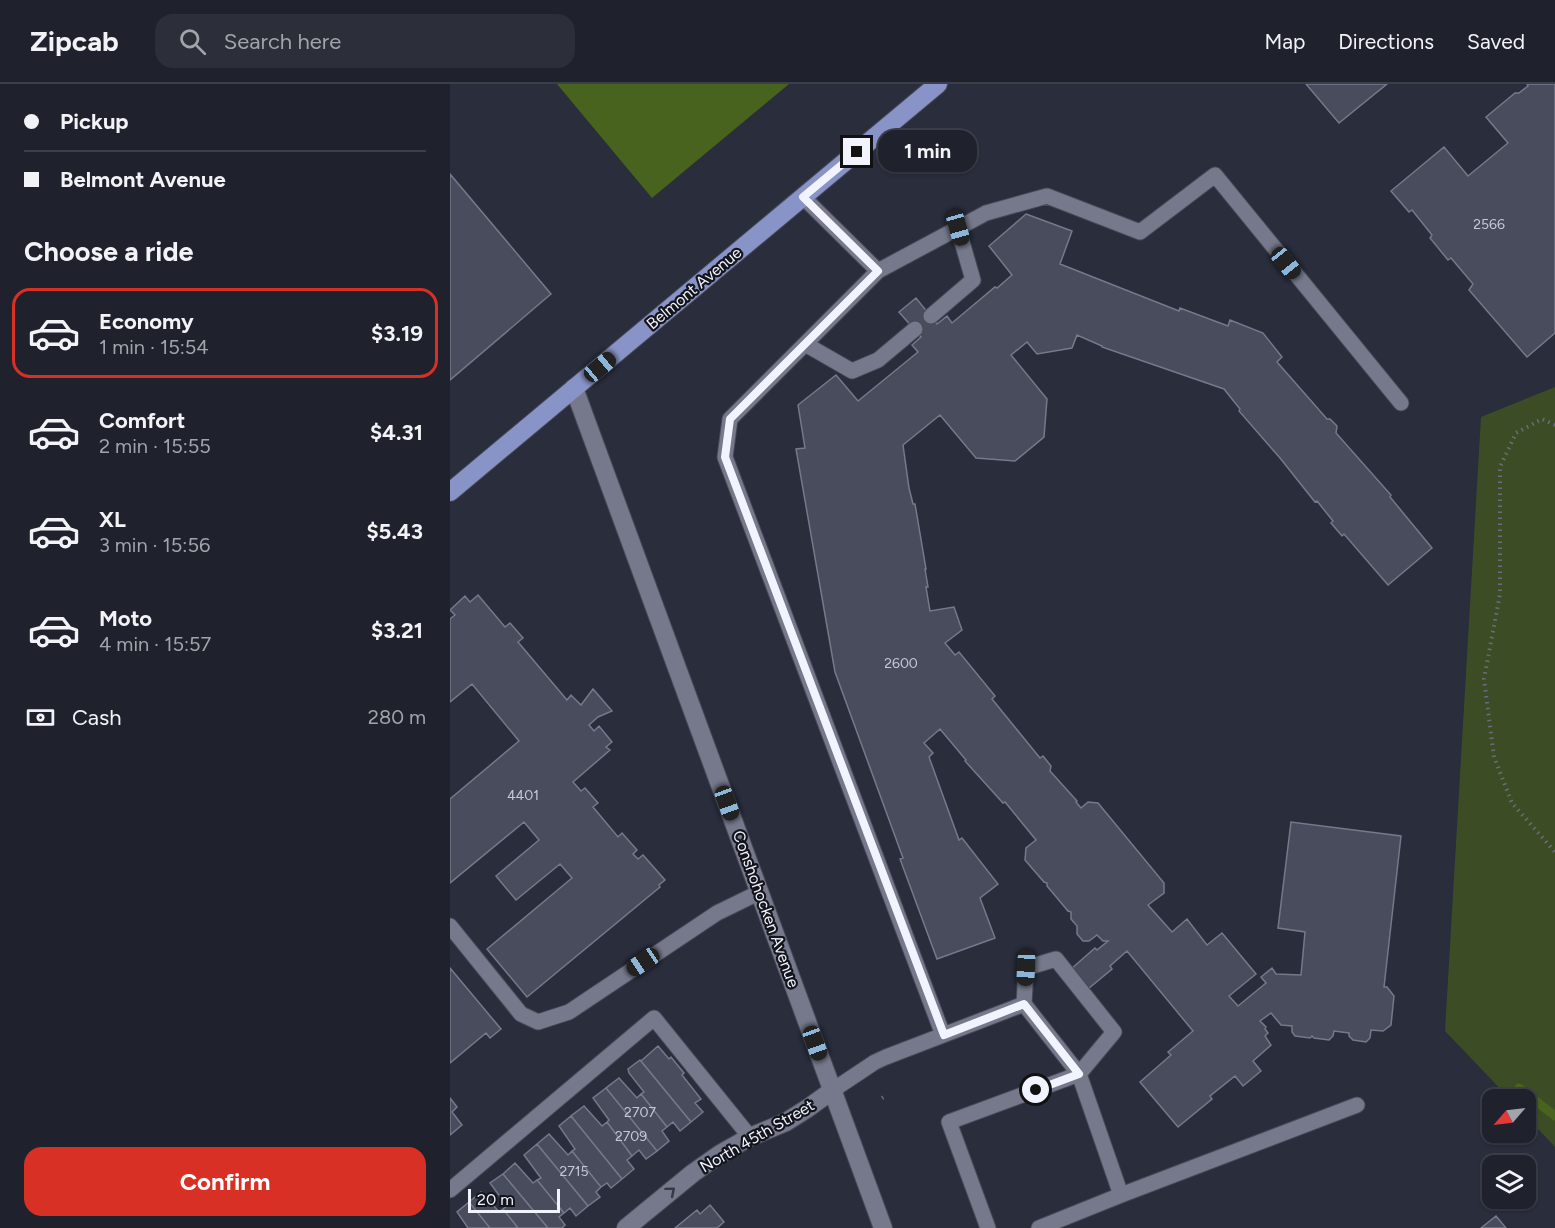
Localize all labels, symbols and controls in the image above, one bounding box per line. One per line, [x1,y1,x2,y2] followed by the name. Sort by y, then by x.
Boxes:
[155,14,575,68] search box
[30,24,119,58] text: Zipcab
[176,25,209,58] icon: search
[224,28,341,55] text: Search here
[1264,29,1305,54] text: Map
[1338,29,1434,54] text: Directions
[1467,29,1525,54] text: Saved
[60,108,129,135] text: Pickup
[878,131,977,173] callout: 1 min
[843,138,870,165] route end
[904,139,951,163] text: 1 min
[60,166,226,193] text: Belmont Avenue
[944,208,972,248] car
[1473,216,1505,233] house number: 2566
[24,235,193,268] text: Choose a ride
[643,243,745,333] street label: Belmont Avenue
[1268,243,1304,283] car
[27,306,81,360] icon: car
[99,308,194,335] text: Economy
[371,320,423,347] text: $3.19
[99,335,209,359] text: 1 min · 15:54
[580,349,620,385] car
[27,405,81,459] icon: car
[99,407,185,434] text: Comfort
[370,419,423,446] text: $4.31
[99,434,211,458] text: 2 min · 15:55
[27,504,81,558] icon: car
[99,506,126,533] text: XL
[366,518,423,545] text: $5.43
[99,533,210,557] text: 3 min · 15:56
[27,603,81,657] icon: car
[99,605,152,632] text: Moto
[371,617,423,644] text: $3.21
[99,632,211,656] text: 4 min · 15:57
[884,655,918,672] house number: 2600
[24,701,57,734] icon: cash
[72,704,122,731] text: Cash
[368,705,426,729] text: 280 m
[712,783,742,823] car
[507,787,539,804] house number: 4401
[729,828,803,990] street label: Conshohocken Avenue
[623,944,663,980] car
[1016,950,1036,986] car
[800,1023,830,1063] car
[1022,1076,1049,1103] route start
[1482,1089,1536,1143] north arrow
[1482,1089,1536,1209] map controls
[696,1096,818,1176] street label: North 45th Street
[624,1104,656,1121] house number: 2707
[615,1128,647,1145] house number: 2709
[24,1147,426,1216] button: Confirm
[1482,1155,1536,1209] button: layers
[559,1163,589,1180] house number: 2715
[468,1186,560,1214] scale bar
[665,1187,676,1198] one-way arrow
[477,1190,514,1209] text: 20 m

